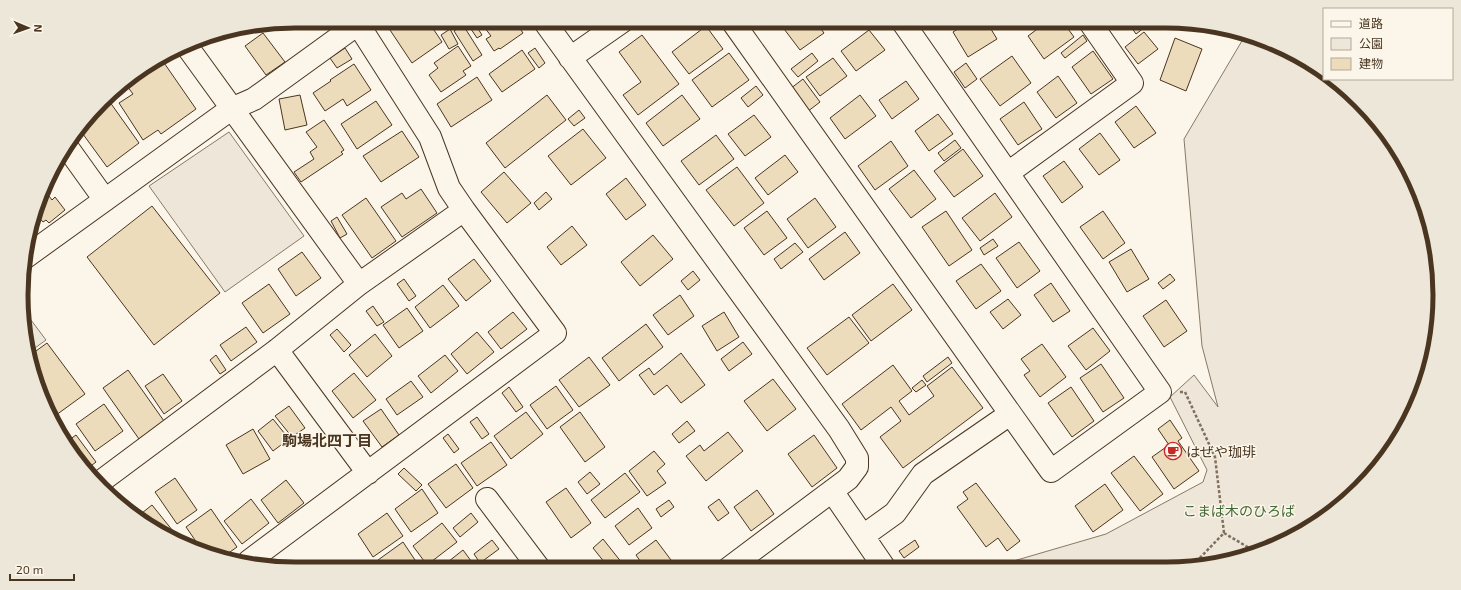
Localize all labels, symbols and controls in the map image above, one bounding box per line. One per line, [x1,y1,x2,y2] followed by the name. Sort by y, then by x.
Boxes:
[8,8,48,48] north arrow
[1323,8,1453,80] legend
[1359,16,1383,30] text: 道路
[32,24,45,33] text: N
[1359,36,1383,50] text: 公園
[1359,56,1383,70] text: 建物
[282,431,372,449] district label: 駒場北四丁目
[1163,441,1183,461] cafe icon: はぜや珈琲
[1186,443,1256,460] place label: はぜや珈琲
[1183,502,1295,519] park label: こまば木のひろば
[10,556,74,582] scale bar
[16,562,43,576] text: 20 m

